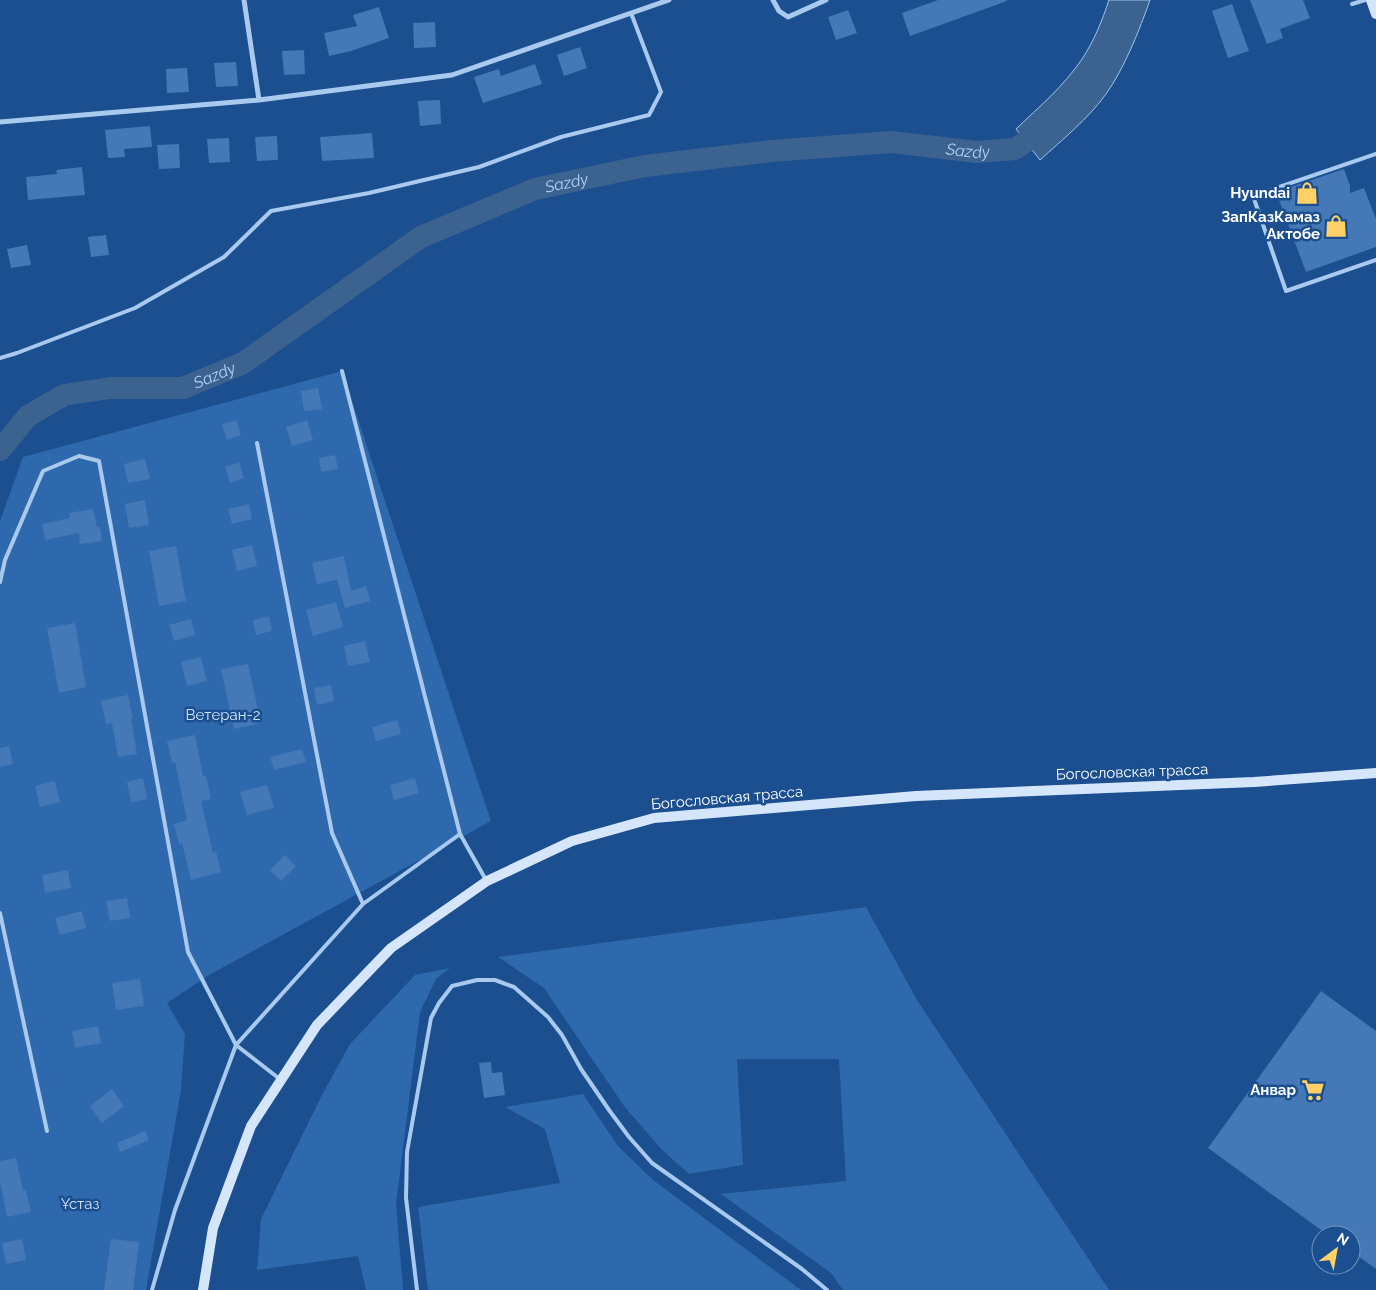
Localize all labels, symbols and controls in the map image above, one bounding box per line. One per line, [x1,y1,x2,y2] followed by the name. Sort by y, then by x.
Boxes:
[944,139,992,162] water label: Sazdy
[542,168,591,196] water label: Sazdy
[1294,180,1320,206] shop icon: Hyundai
[1230,184,1290,202] place label: Hyundai
[1221,208,1320,243] place label: ЗапКазКамаз Актобе
[1323,213,1349,239] shop icon: ЗапКазКамаз Актобе
[189,357,239,393] water label: Sazdy
[185,706,261,724] park label: Ветеран-2
[1056,760,1208,784] street label: Богословская трасса
[650,782,804,814] street label: Богословская трасса
[1300,1077,1326,1103] supermarket icon: Анвар
[1250,1081,1296,1099] place label: Анвар
[61,1195,99,1213] park label: Ұстаз
[1311,1225,1361,1275] north arrow
[1334,1229,1352,1249] text: N

